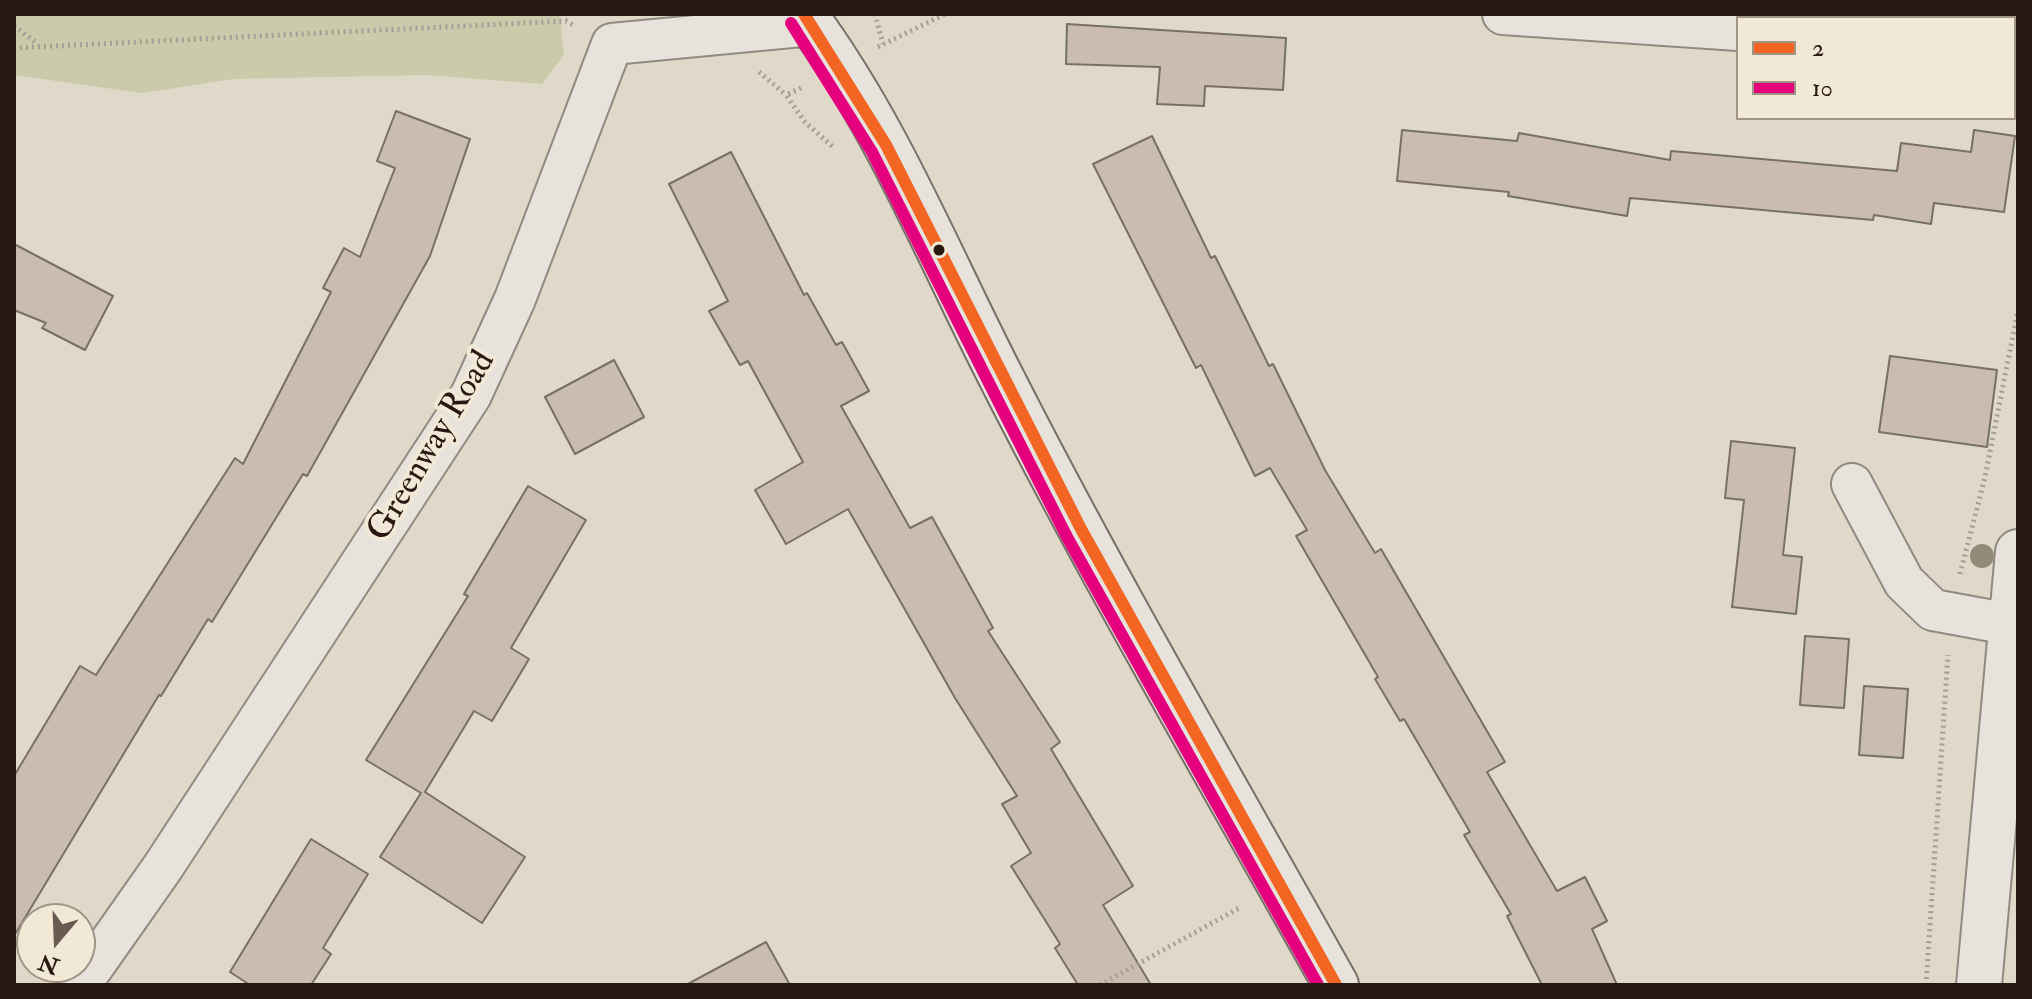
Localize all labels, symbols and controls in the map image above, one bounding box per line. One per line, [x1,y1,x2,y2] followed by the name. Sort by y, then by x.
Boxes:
[1736,16,2016,120] legend
[1812,33,1824,64] text: 2
[1812,73,1833,104] text: 10
[931,242,947,258] unlabelled marker
[360,345,506,549] street label: Greenway Road
[16,903,96,983] north arrow
[35,947,63,980] text: N

